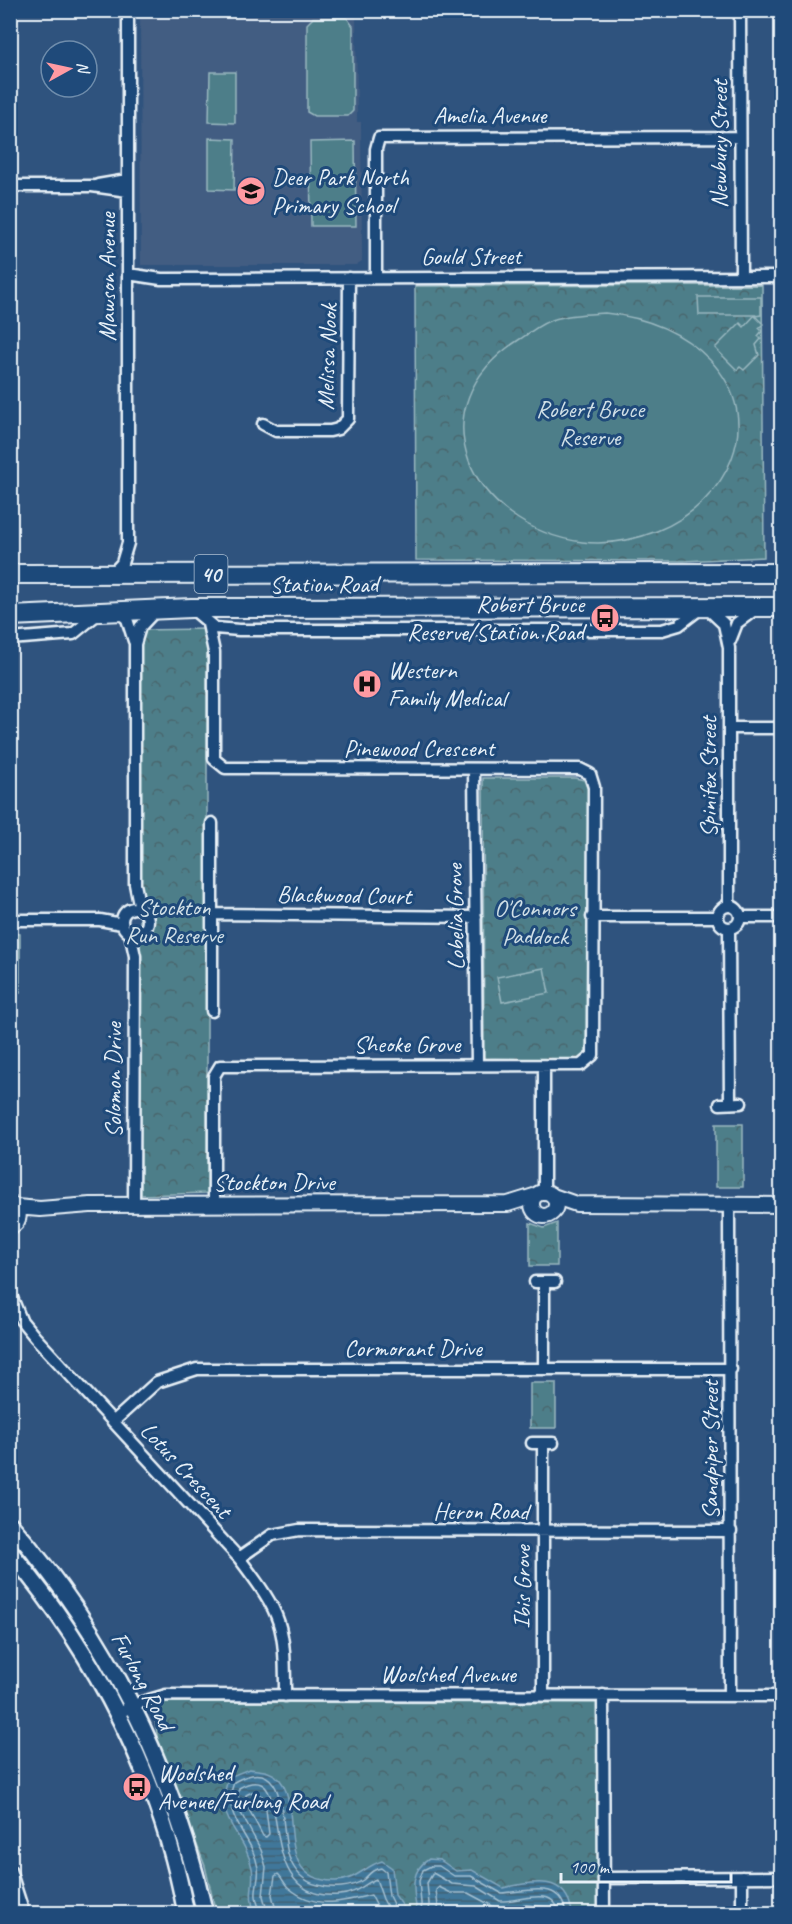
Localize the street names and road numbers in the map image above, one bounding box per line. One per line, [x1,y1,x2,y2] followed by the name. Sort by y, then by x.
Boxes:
[704,78,734,208] street label: Newbury Street
[434,100,549,130] street label: Amelia Avenue
[92,211,122,341] street label: Mawson Avenue
[421,241,523,271] street label: Gould Street
[310,301,344,410] street label: Melissa Nook
[194,555,228,593] road number: 40
[270,569,382,599] street label: Station Road
[693,714,723,838] street label: Spinifex Street
[344,733,496,763] street label: Pinewood Crescent
[439,861,471,970] street label: Lobelia Grove
[277,879,413,911] street label: Blackwood Court
[98,1020,128,1138] street label: Solomon Drive
[354,1029,462,1059] street label: Sheoke Grove
[213,1167,337,1197] street label: Stockton Drive
[344,1333,484,1363] street label: Cormorant Drive
[695,1379,725,1519] street label: Sandpiper Street
[134,1416,240,1526] street label: Lotus Crescent
[433,1496,532,1526] street label: Heron Road
[507,1543,537,1629] street label: Ibis Grove
[105,1627,183,1738] street label: Furlong Road
[380,1659,518,1689] street label: Woolshed Avenue

